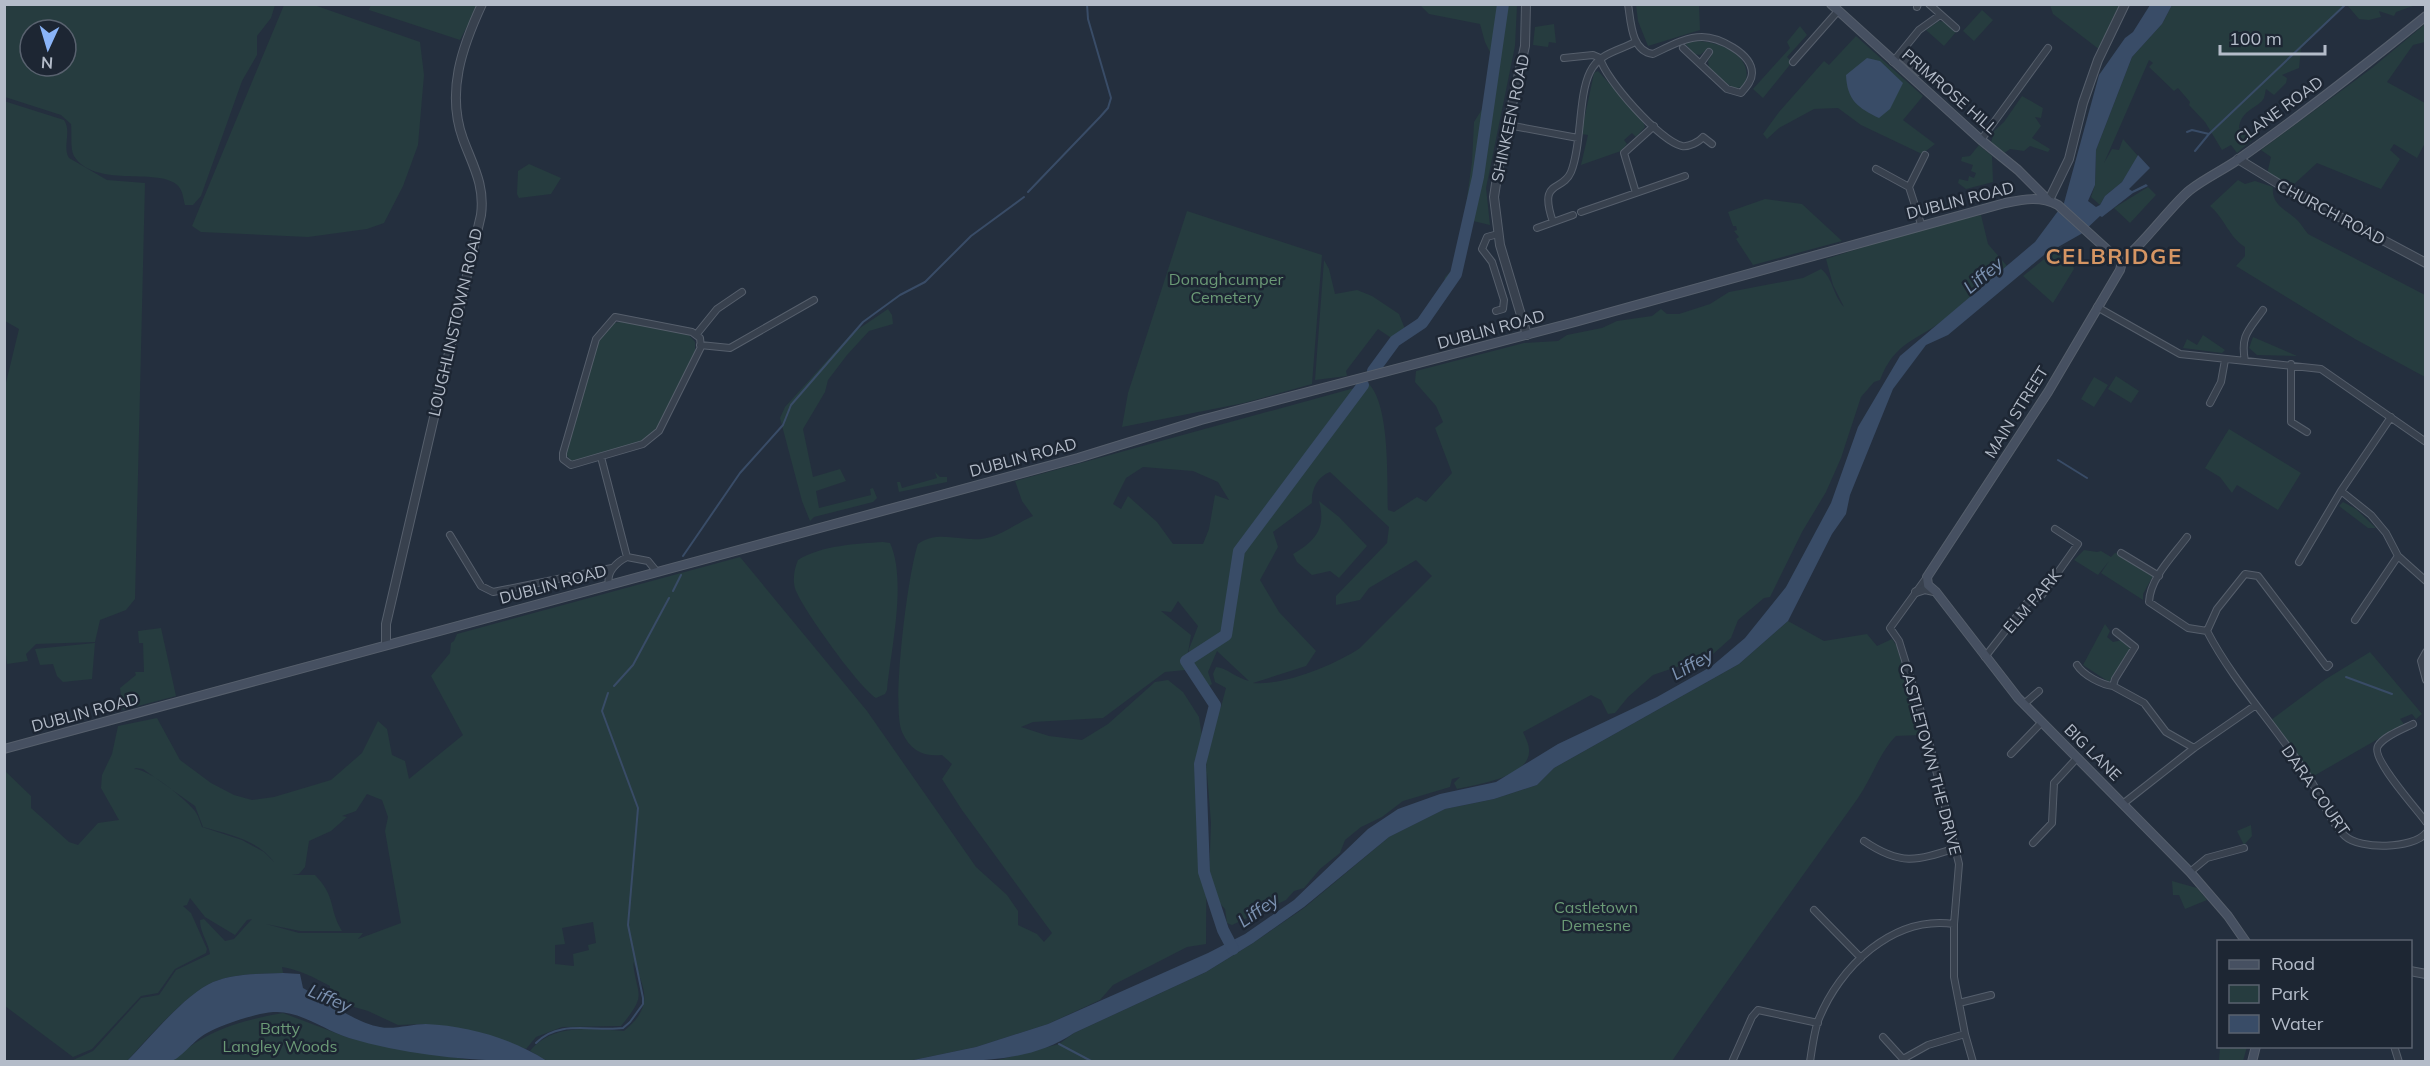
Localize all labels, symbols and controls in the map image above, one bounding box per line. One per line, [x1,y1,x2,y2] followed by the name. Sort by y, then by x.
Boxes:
[18,18,78,78] north arrow
[2220,18,2325,56] scale bar
[2229,27,2282,50] text: 100 m
[1898,44,2002,138] street label: PRIMROSE HILL
[1487,52,1533,184] street label: SHINKEEN ROAD
[40,53,54,73] text: N
[2231,71,2327,149] street label: CLANE ROAD
[2273,175,2389,249] street label: CHURCH ROAD
[1904,177,2016,223] street label: DUBLIN ROAD
[424,226,486,418] street label: LOUGHLINSTOWN ROAD
[2046,242,2183,270] district label: CELBRIDGE
[1958,251,2009,298] water label: Liffey
[1169,269,1283,307] park label: Donaghcumper Cemetery
[1435,305,1547,353] street label: DUBLIN ROAD
[1980,362,2052,462] street label: MAIN STREET
[967,433,1079,481] street label: DUBLIN ROAD
[497,560,609,608] street label: DUBLIN ROAD
[1999,564,2066,637] street label: ELM PARK
[1667,642,1718,685] water label: Liffey
[1896,661,1966,857] street label: CASTLETOWN THE DRIVE
[29,688,141,736] street label: DUBLIN ROAD
[2060,719,2126,785] street label: BIG LANE
[2278,741,2355,839] street label: DARA COURT
[1233,887,1284,932] water label: Liffey
[1554,897,1638,935] park label: Castletown Demesne
[2217,940,2412,1048] legend
[2271,952,2315,975] text: Road
[305,979,357,1018] water label: Liffey
[2271,982,2310,1005] text: Park
[2271,1012,2324,1035] text: Water
[222,1018,338,1056] park label: Batty Langley Woods

